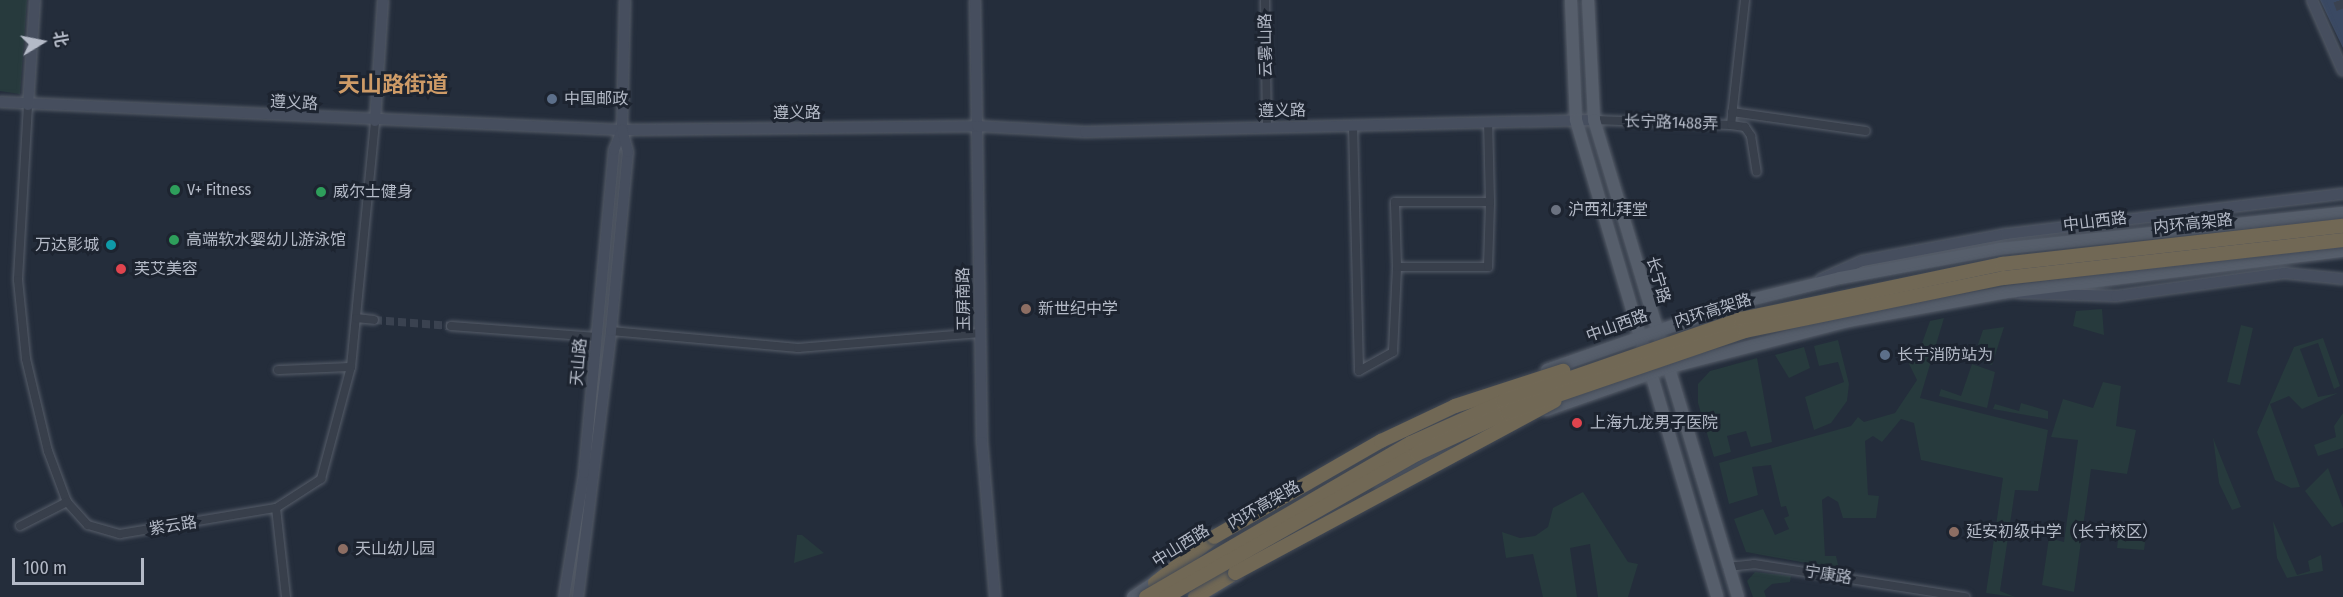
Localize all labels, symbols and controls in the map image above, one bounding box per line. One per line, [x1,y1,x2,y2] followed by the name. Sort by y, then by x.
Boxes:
[12,12,72,72] north arrow
[1256,13,1276,77] street label: 云雾山路
[49,29,71,48] text: 北
[338,72,448,98] district label: 天山路街道
[564,89,628,109] place label: 中国邮政
[270,92,318,114] street label: 遵义路
[545,92,559,106] marker: 中国邮政
[1258,101,1306,121] street label: 遵义路
[773,103,821,123] street label: 遵义路
[1624,112,1718,134] street label: 长宁路1488弄
[187,180,251,200] place label: V+ Fitness
[333,182,413,202] place label: 威尔士健身
[168,183,182,197] marker: V+ Fitness
[314,185,328,199] marker: 威尔士健身
[1568,200,1648,220] place label: 沪西礼拜堂
[1549,203,1563,217] marker: 沪西礼拜堂
[2062,209,2128,235] street label: 中山西路
[2152,210,2234,238] street label: 内环高架路
[186,230,346,250] place label: 高端软水婴幼儿游泳馆
[167,233,181,247] marker: 高端软水婴幼儿游泳馆
[35,235,99,255] place label: 万达影城
[104,238,118,252] marker: 万达影城
[1642,254,1674,306] street label: 长宁路
[134,259,198,279] place label: 芙艾美容
[112,260,130,278] marker: 芙艾美容
[954,267,974,331] street label: 玉屏南路
[1672,290,1754,332] street label: 内环高架路
[1038,299,1118,319] place label: 新世纪中学
[1019,302,1033,316] marker: 新世纪中学
[1584,306,1650,346] street label: 中山西路
[567,337,591,387] street label: 天山路
[1897,345,1993,365] place label: 长宁消防站为
[1878,348,1892,362] marker: 长宁消防站为
[1590,413,1718,433] place label: 上海九龙男子医院
[1568,414,1586,432] marker: 上海九龙男子医院
[1225,477,1303,533] street label: 内环高架路
[148,513,198,539] street label: 紫云路
[1149,521,1213,571] street label: 中山西路
[1966,522,2158,542] place label: 延安初级中学（长宁校区）
[1947,525,1961,539] marker: 延安初级中学（长宁校区）
[355,539,435,559] place label: 天山幼儿园
[336,542,350,556] marker: 天山幼儿园
[15,546,147,584] scale bar
[23,557,67,579] text: 100 m
[1803,562,1853,588] street label: 宁康路

